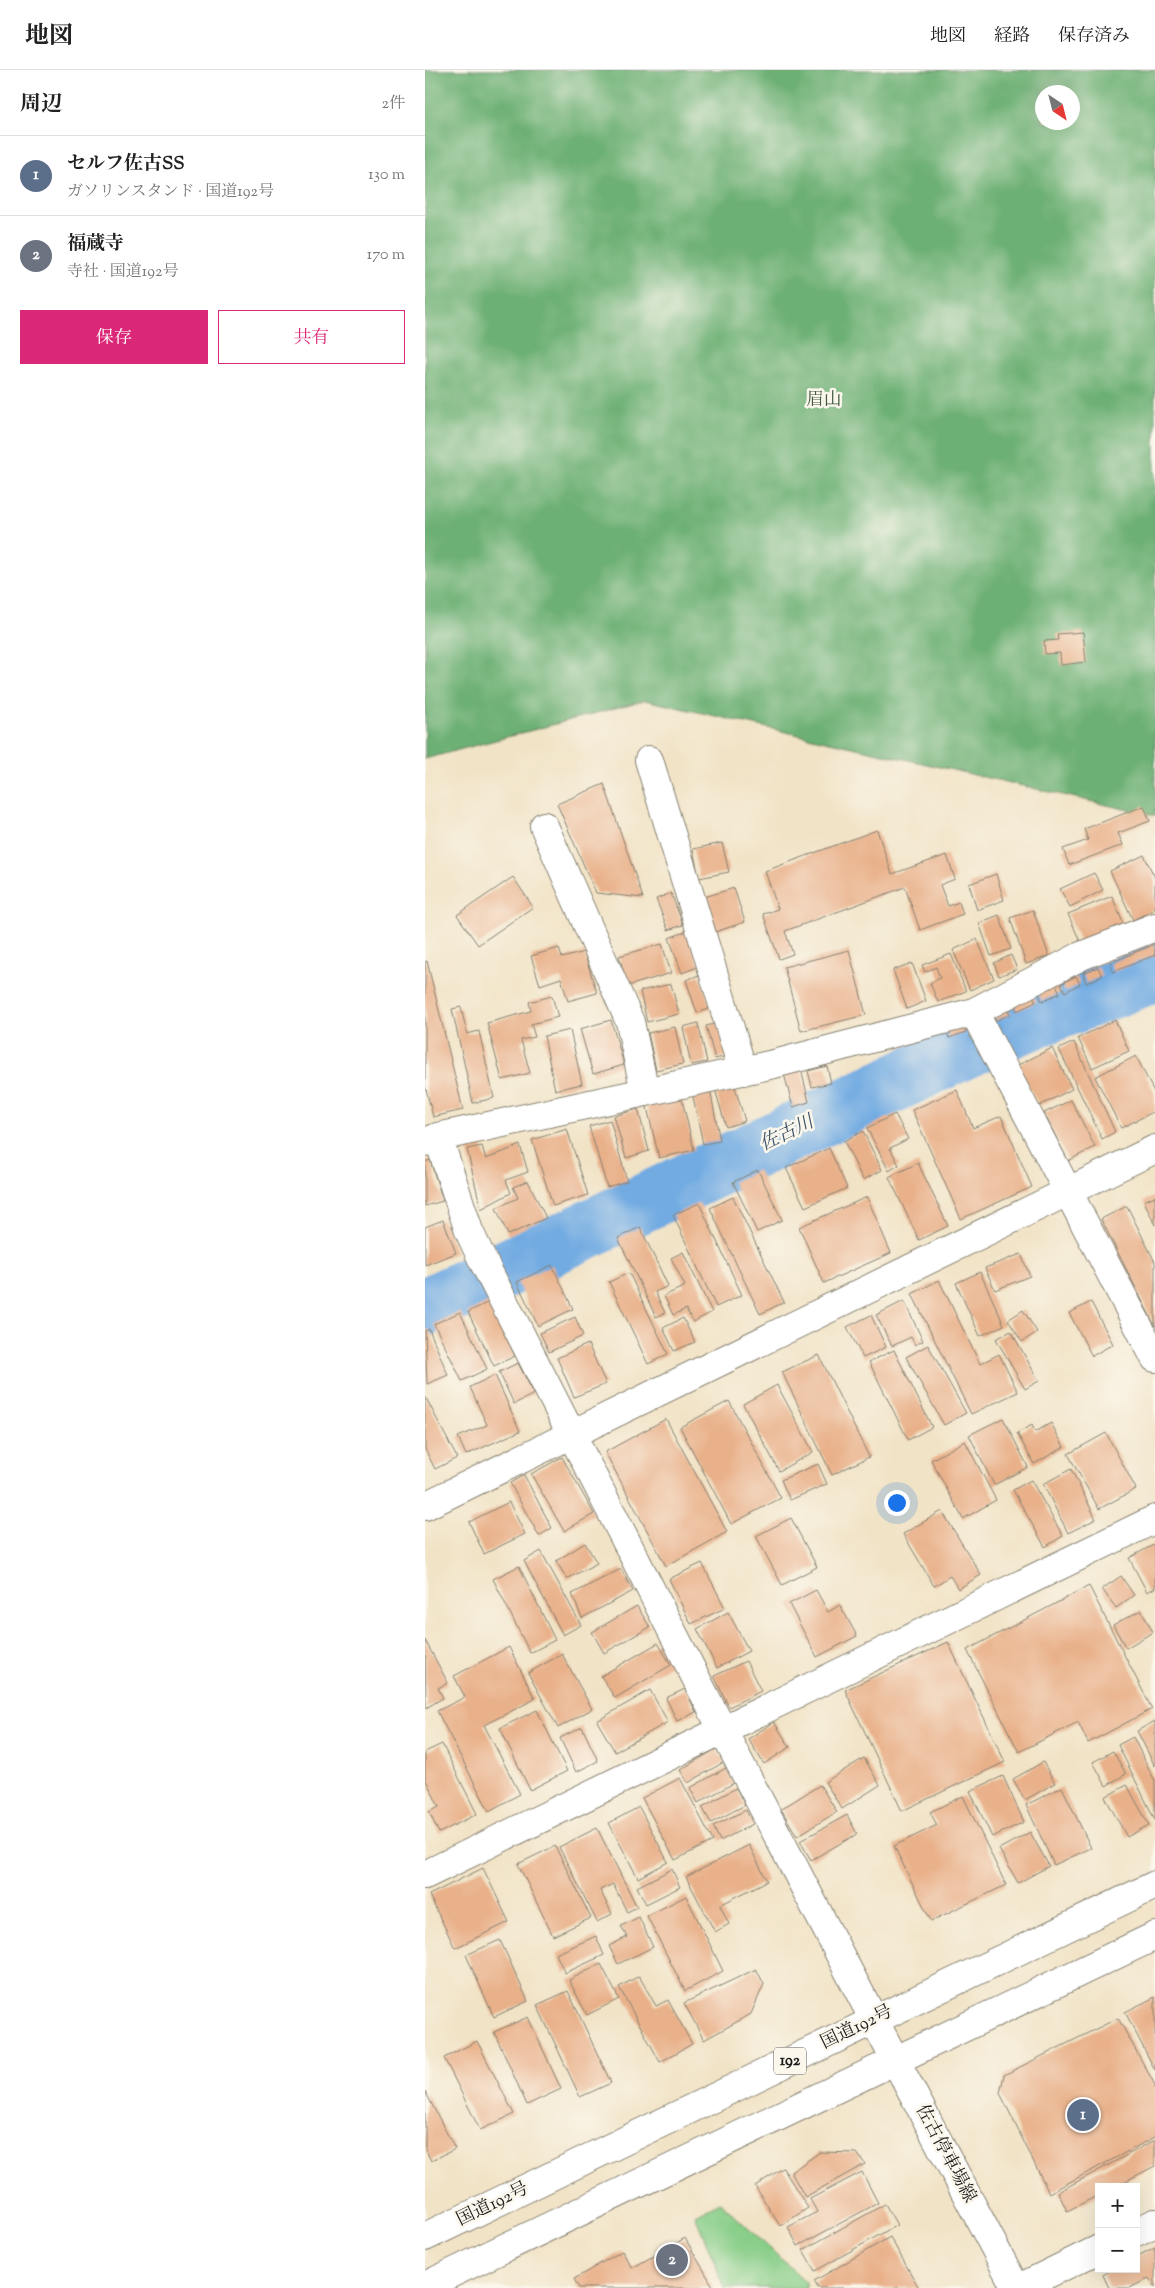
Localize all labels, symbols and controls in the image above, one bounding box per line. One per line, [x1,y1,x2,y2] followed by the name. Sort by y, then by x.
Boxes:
[25,20,73,54] text: 地図
[930,24,966,50] text: 地図
[994,24,1030,50] text: 経路
[1058,24,1130,50] text: 保存済み
[1035,85,1080,130] north arrow
[20,90,62,120] text: 周辺
[382,93,405,116] text: 2件
[67,151,185,178] text: セルフ佐古SS
[33,164,39,187] text: 1
[368,164,405,187] text: 130 m
[67,181,274,204] text: ガソリンスタンド · 国道192号
[67,231,124,258] text: 福蔵寺
[32,244,40,267] text: 2
[367,244,405,267] text: 170 m
[67,261,178,284] text: 寺社 · 国道192号
[20,310,208,364] button: 保存
[218,310,405,364] button: 共有
[806,388,842,414] park label: 眉山
[755,1108,820,1159] water label: 佐古川
[884,1490,910,1516] your location
[817,1999,897,2057] street label: 国道192号
[774,2048,806,2074] road number: 192
[1067,2096,1099,2134] pin: 1
[908,2100,982,2208] street label: 佐古停車場線
[453,2176,533,2234] street label: 国道192号
[1095,2183,1140,2273] map controls
[1095,2183,1140,2228] button: +
[1095,2228,1140,2273] button: −
[656,2241,688,2279] pin: 2

